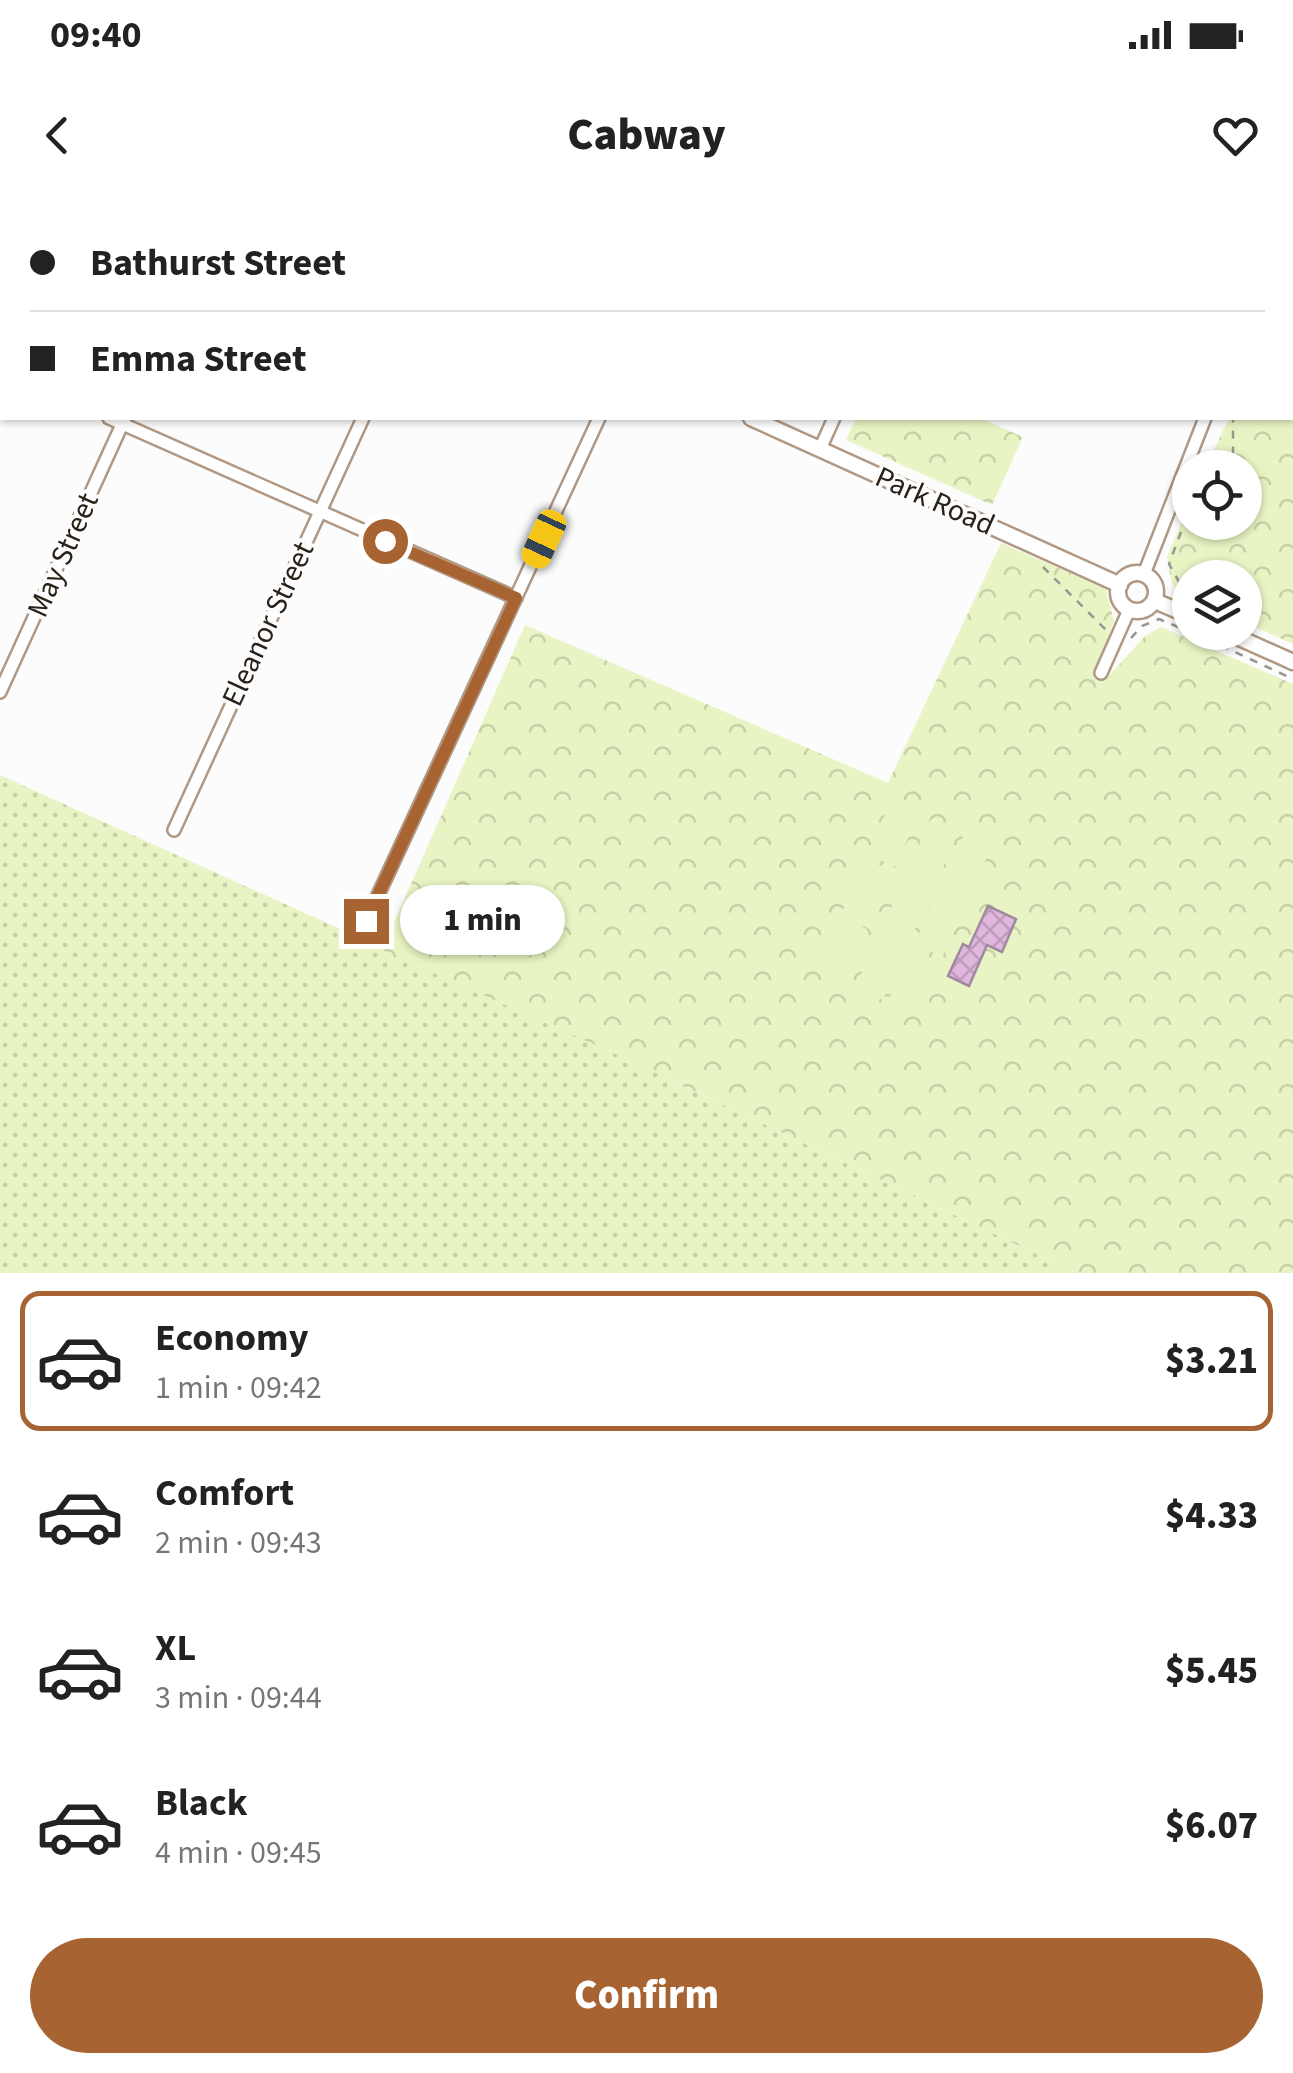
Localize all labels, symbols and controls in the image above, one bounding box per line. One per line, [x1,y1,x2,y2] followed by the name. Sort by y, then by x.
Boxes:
[50,8,142,62] text: 09:40
[567,103,726,167] text: Cabway
[30,108,85,163] icon: back
[1208,108,1263,163] icon: heart
[90,236,346,290] text: Bathurst Street
[90,332,306,386] text: Emma Street
[1172,450,1262,650] map controls
[1172,450,1262,540] button: locate
[868,456,1002,546] street label: Park Road
[16,486,110,624] street label: May Street
[518,505,570,573] car
[363,519,408,564] route start
[211,535,325,713] street label: Eleanor Street
[1172,560,1262,650] button: layers
[401,886,566,956] callout: 1 min
[443,897,522,943] text: 1 min
[344,899,389,944] route end
[155,1311,308,1365] text: Economy
[35,1316,125,1406] icon: car
[1165,1334,1258,1388] text: $3.21
[155,1365,322,1411] text: 1 min · 09:42
[155,1466,294,1520] text: Comfort
[35,1471,125,1561] icon: car
[1165,1489,1258,1543] text: $4.33
[155,1520,322,1566] text: 2 min · 09:43
[155,1621,196,1675] text: XL
[35,1626,125,1716] icon: car
[1165,1644,1258,1698] text: $5.45
[155,1675,322,1721] text: 3 min · 09:44
[155,1776,248,1830] text: Black
[35,1781,125,1871] icon: car
[1165,1799,1258,1853] text: $6.07
[155,1830,322,1876] text: 4 min · 09:45
[30,1938,1263,2053] button: Confirm

